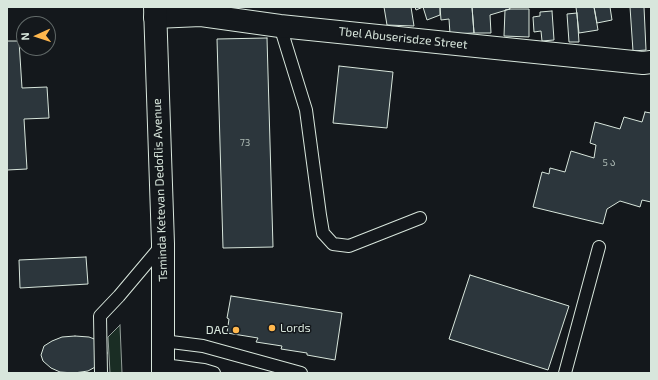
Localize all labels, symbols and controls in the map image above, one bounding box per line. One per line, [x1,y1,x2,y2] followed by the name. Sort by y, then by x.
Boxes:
[16,16,56,56] north arrow
[338,24,468,52] street label: Tbel Abuserisdze Street
[18,32,31,41] text: N
[150,98,170,282] street label: Tsminda Ketevan Dedoflis Avenue
[240,137,250,149] house number: 73
[602,157,616,169] house number: 5 ა
[280,321,311,335] place label: Lords
[206,323,228,337] place label: DAC
[267,323,277,333] marker: Lords
[231,325,241,335] marker: DAC

